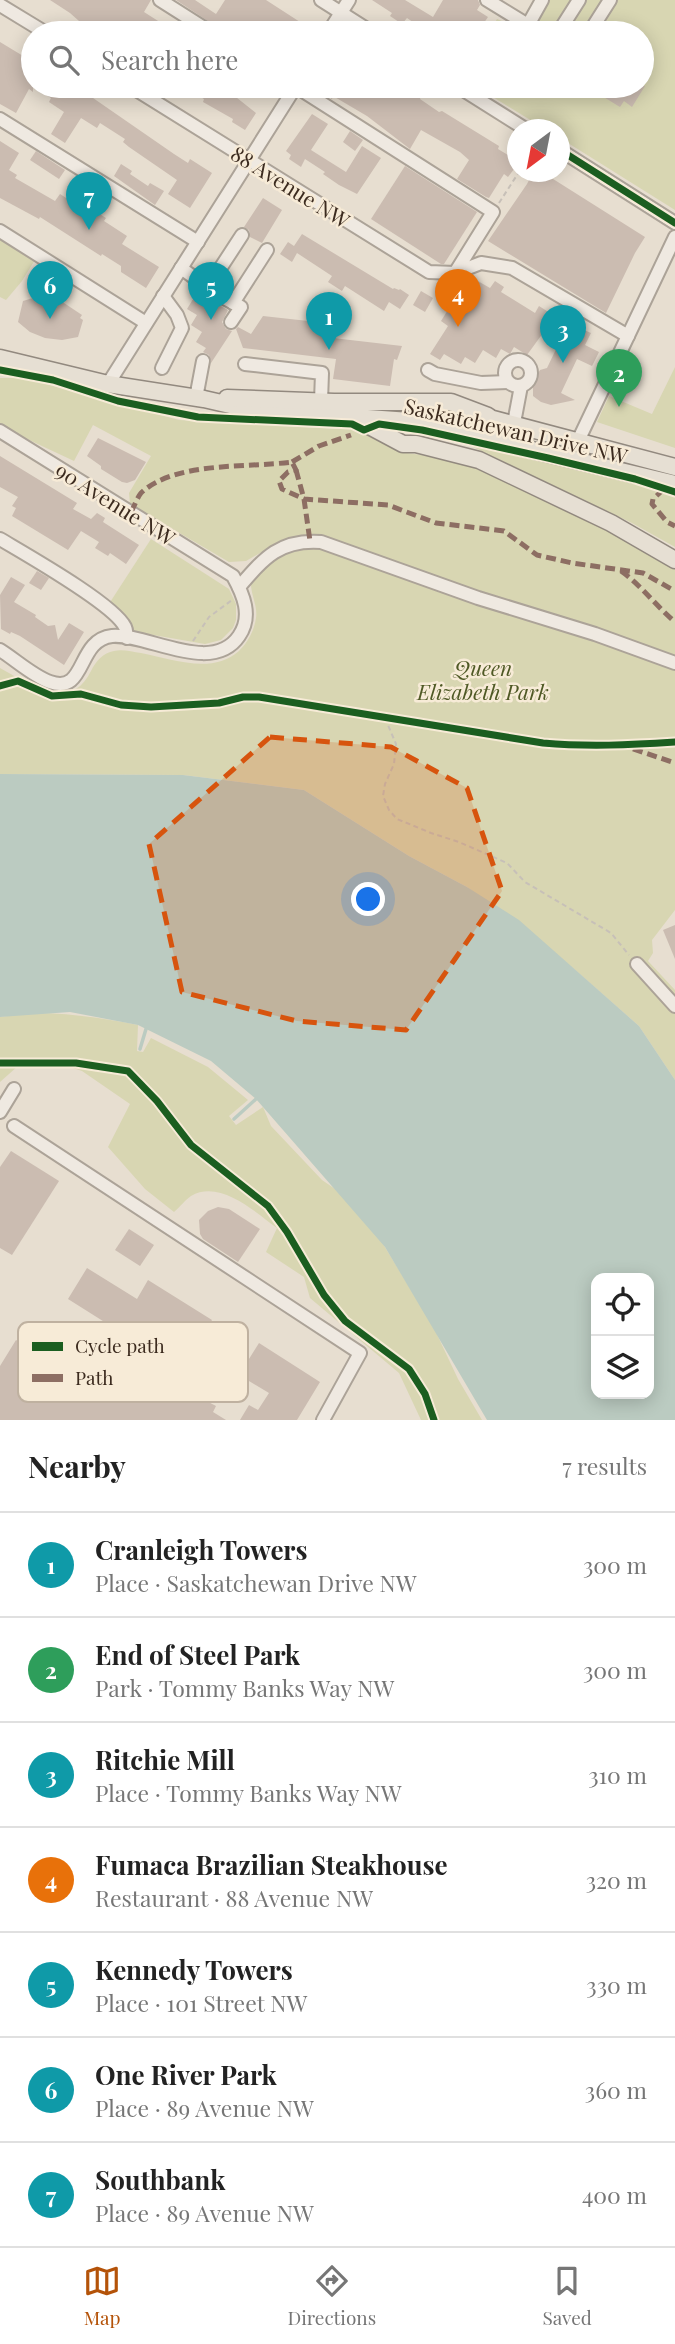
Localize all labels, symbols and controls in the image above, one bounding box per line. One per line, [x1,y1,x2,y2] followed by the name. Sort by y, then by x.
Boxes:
[21,21,654,98] search box
[45,41,83,79] icon: search
[101,42,238,77] text: Search here
[507,119,570,182] north arrow
[226,138,356,234] street label: 88 Avenue NW
[66,172,112,230] pin: 7
[27,261,73,319] pin: 6
[188,262,234,320] pin: 5
[435,269,481,327] pin: 4
[306,292,352,350] pin: 1
[540,305,586,363] pin: 3
[596,349,642,407] pin: 2
[402,391,631,470] street label: Saskatchewan Drive NW
[51,455,182,551] street label: 90 Avenue NW
[416,653,549,705] park label: Queen Elizabeth Park
[351,882,385,916] your location
[591,1273,654,1399] map controls
[591,1273,654,1336] button: locate
[18,1322,248,1402] legend
[75,1332,165,1358] text: Cycle path
[591,1336,654,1399] button: layers
[75,1364,113,1390] text: Path
[28,1446,126,1486] text: Nearby
[562,1450,647,1481] text: 7 results
[95,1532,308,1567] text: Cranleigh Towers
[47,1549,55,1580] text: 1
[583,1549,647,1580] text: 300 m
[95,1567,417,1598] text: Place · Saskatchewan Drive NW
[95,1637,300,1672] text: End of Steel Park
[45,1654,57,1685] text: 2
[583,1654,647,1685] text: 300 m
[95,1672,394,1703] text: Park · Tommy Banks Way NW
[95,1742,235,1777] text: Ritchie Mill
[45,1759,57,1790] text: 3
[588,1759,647,1790] text: 310 m
[95,1777,402,1808] text: Place · Tommy Banks Way NW
[95,1847,448,1882] text: Fumaca Brazilian Steakhouse
[45,1864,57,1895] text: 4
[586,1864,647,1895] text: 320 m
[95,1882,373,1913] text: Restaurant · 88 Avenue NW
[95,1952,293,1987] text: Kennedy Towers
[46,1969,56,2000] text: 5
[586,1969,647,2000] text: 330 m
[95,1987,307,2018] text: Place · 101 Street NW
[95,2057,277,2092] text: One River Park
[45,2074,57,2105] text: 6
[585,2074,647,2105] text: 360 m
[95,2092,314,2123] text: Place · 89 Avenue NW
[95,2162,225,2197] text: Southbank
[46,2179,56,2210] text: 7
[582,2179,647,2210] text: 400 m
[95,2197,314,2228] text: Place · 89 Avenue NW
[83,2262,121,2330] tab: Map
[287,2262,376,2330] tab: Directions
[542,2262,592,2330] tab: Saved

